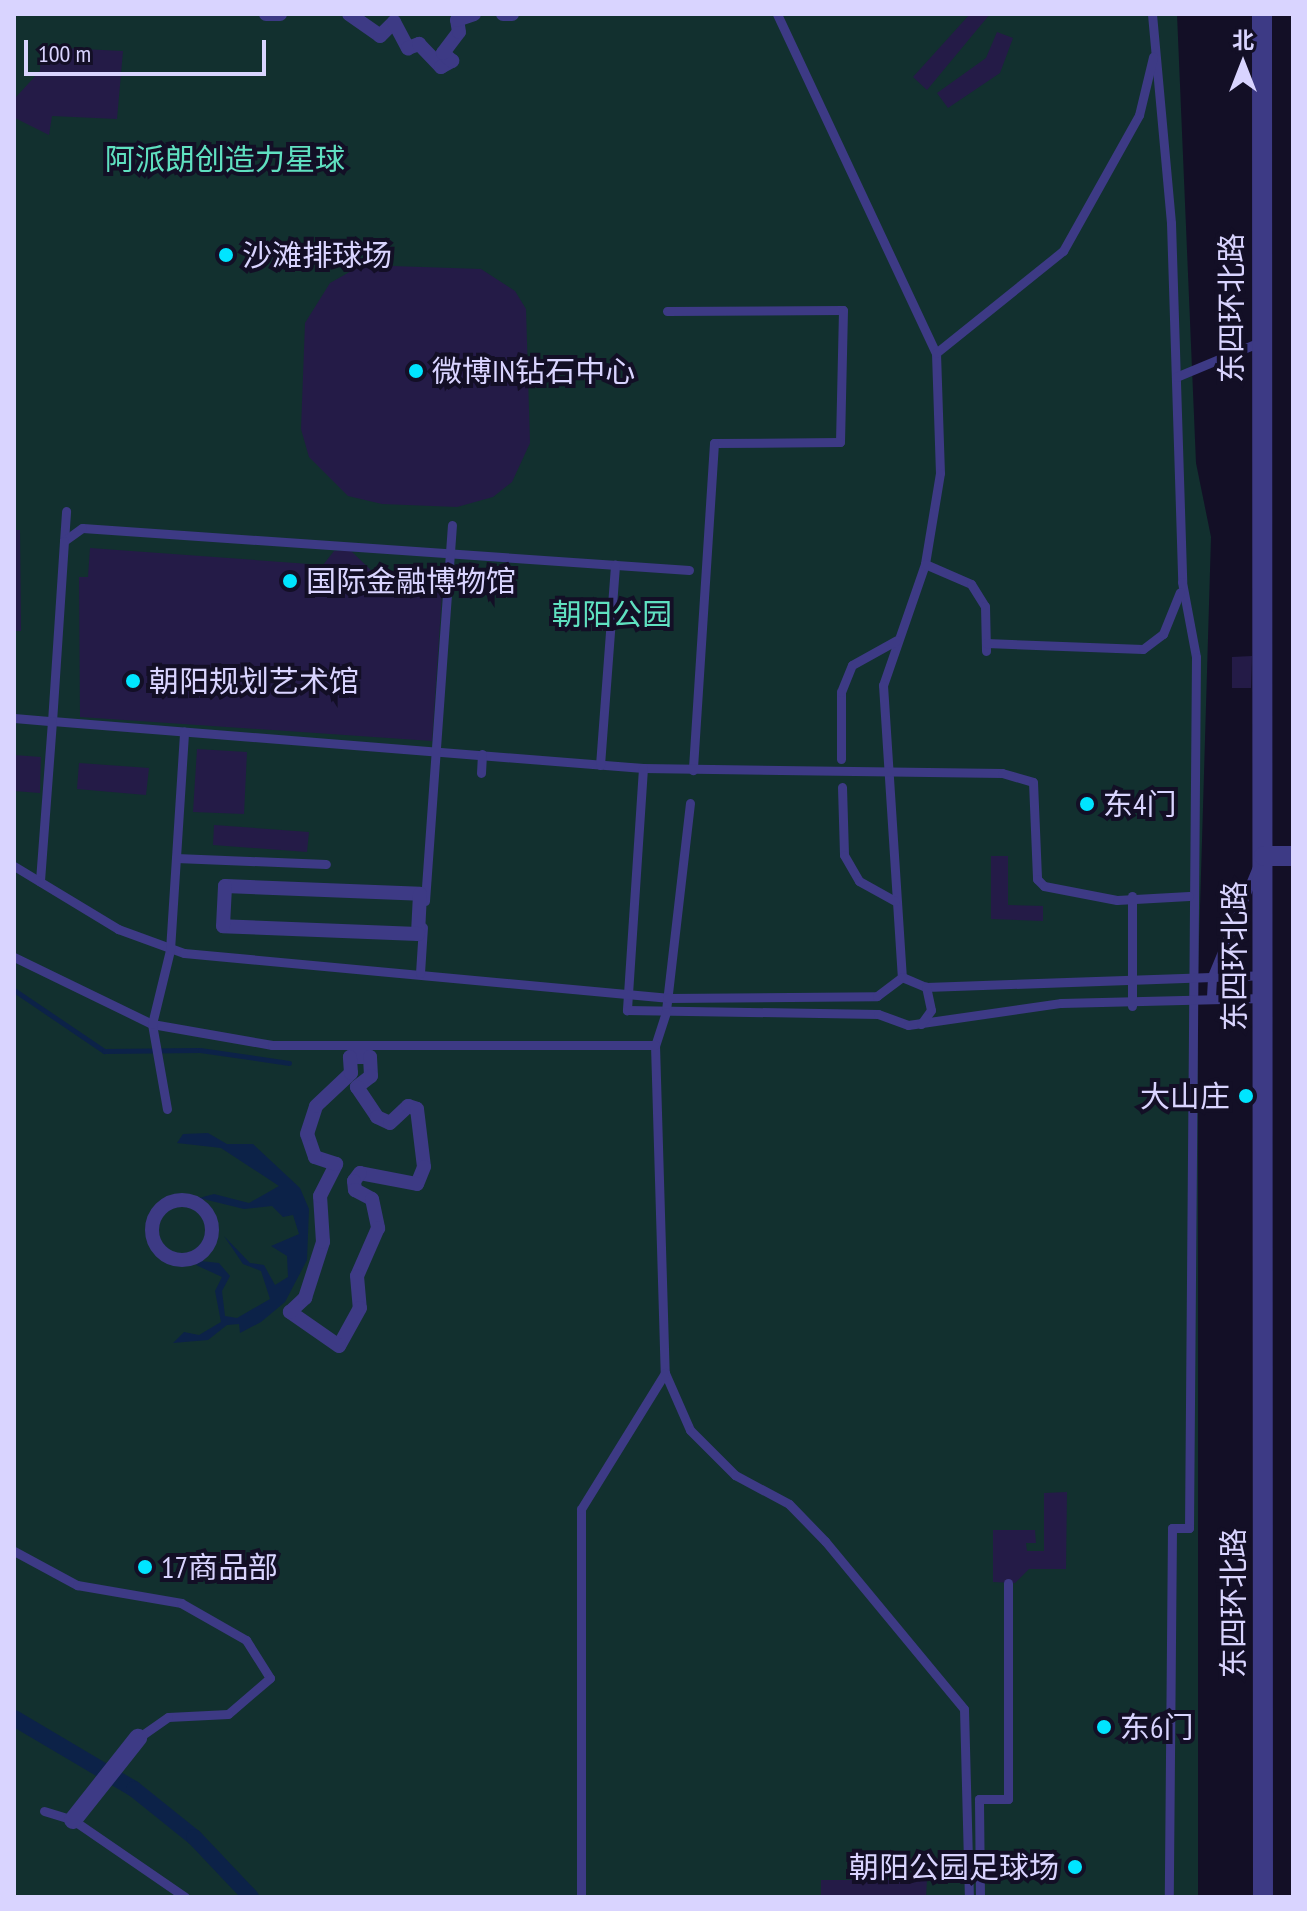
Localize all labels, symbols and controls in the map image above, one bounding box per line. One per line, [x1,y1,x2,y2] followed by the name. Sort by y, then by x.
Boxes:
[28,24,270,74] scale bar
[1203,24,1283,104] north arrow
[1232,26,1254,54] text: 北
[38,38,91,69] text: 100 m
[105,141,345,177] park label: 阿派朗创造力星球
[1213,233,1249,383] street label: 东四环北路
[242,237,392,273] place label: 沙滩排球场
[217,246,235,264] marker: 沙滩排球场
[432,353,635,389] place label: 微博IN钻石中心
[407,362,425,380] marker: 微博IN钻石中心
[306,563,516,599] place label: 国际金融博物馆
[281,572,299,590] marker: 国际金融博物馆
[552,596,672,632] park label: 朝阳公园
[149,663,359,699] place label: 朝阳规划艺术馆
[124,672,142,690] marker: 朝阳规划艺术馆
[1103,786,1176,822] place label: 东4门
[1078,795,1096,813] marker: 东4门
[1216,881,1252,1031] street label: 东四环北路
[1140,1078,1230,1114] place label: 大山庄
[1237,1087,1255,1105] marker: 大山庄
[1215,1528,1251,1678] street label: 东四环北路
[161,1549,278,1585] place label: 17商品部
[136,1558,154,1576] marker: 17商品部
[1120,1709,1193,1745] place label: 东6门
[1095,1718,1113,1736] marker: 东6门
[849,1849,1059,1885] place label: 朝阳公园足球场
[1066,1858,1084,1876] marker: 朝阳公园足球场

